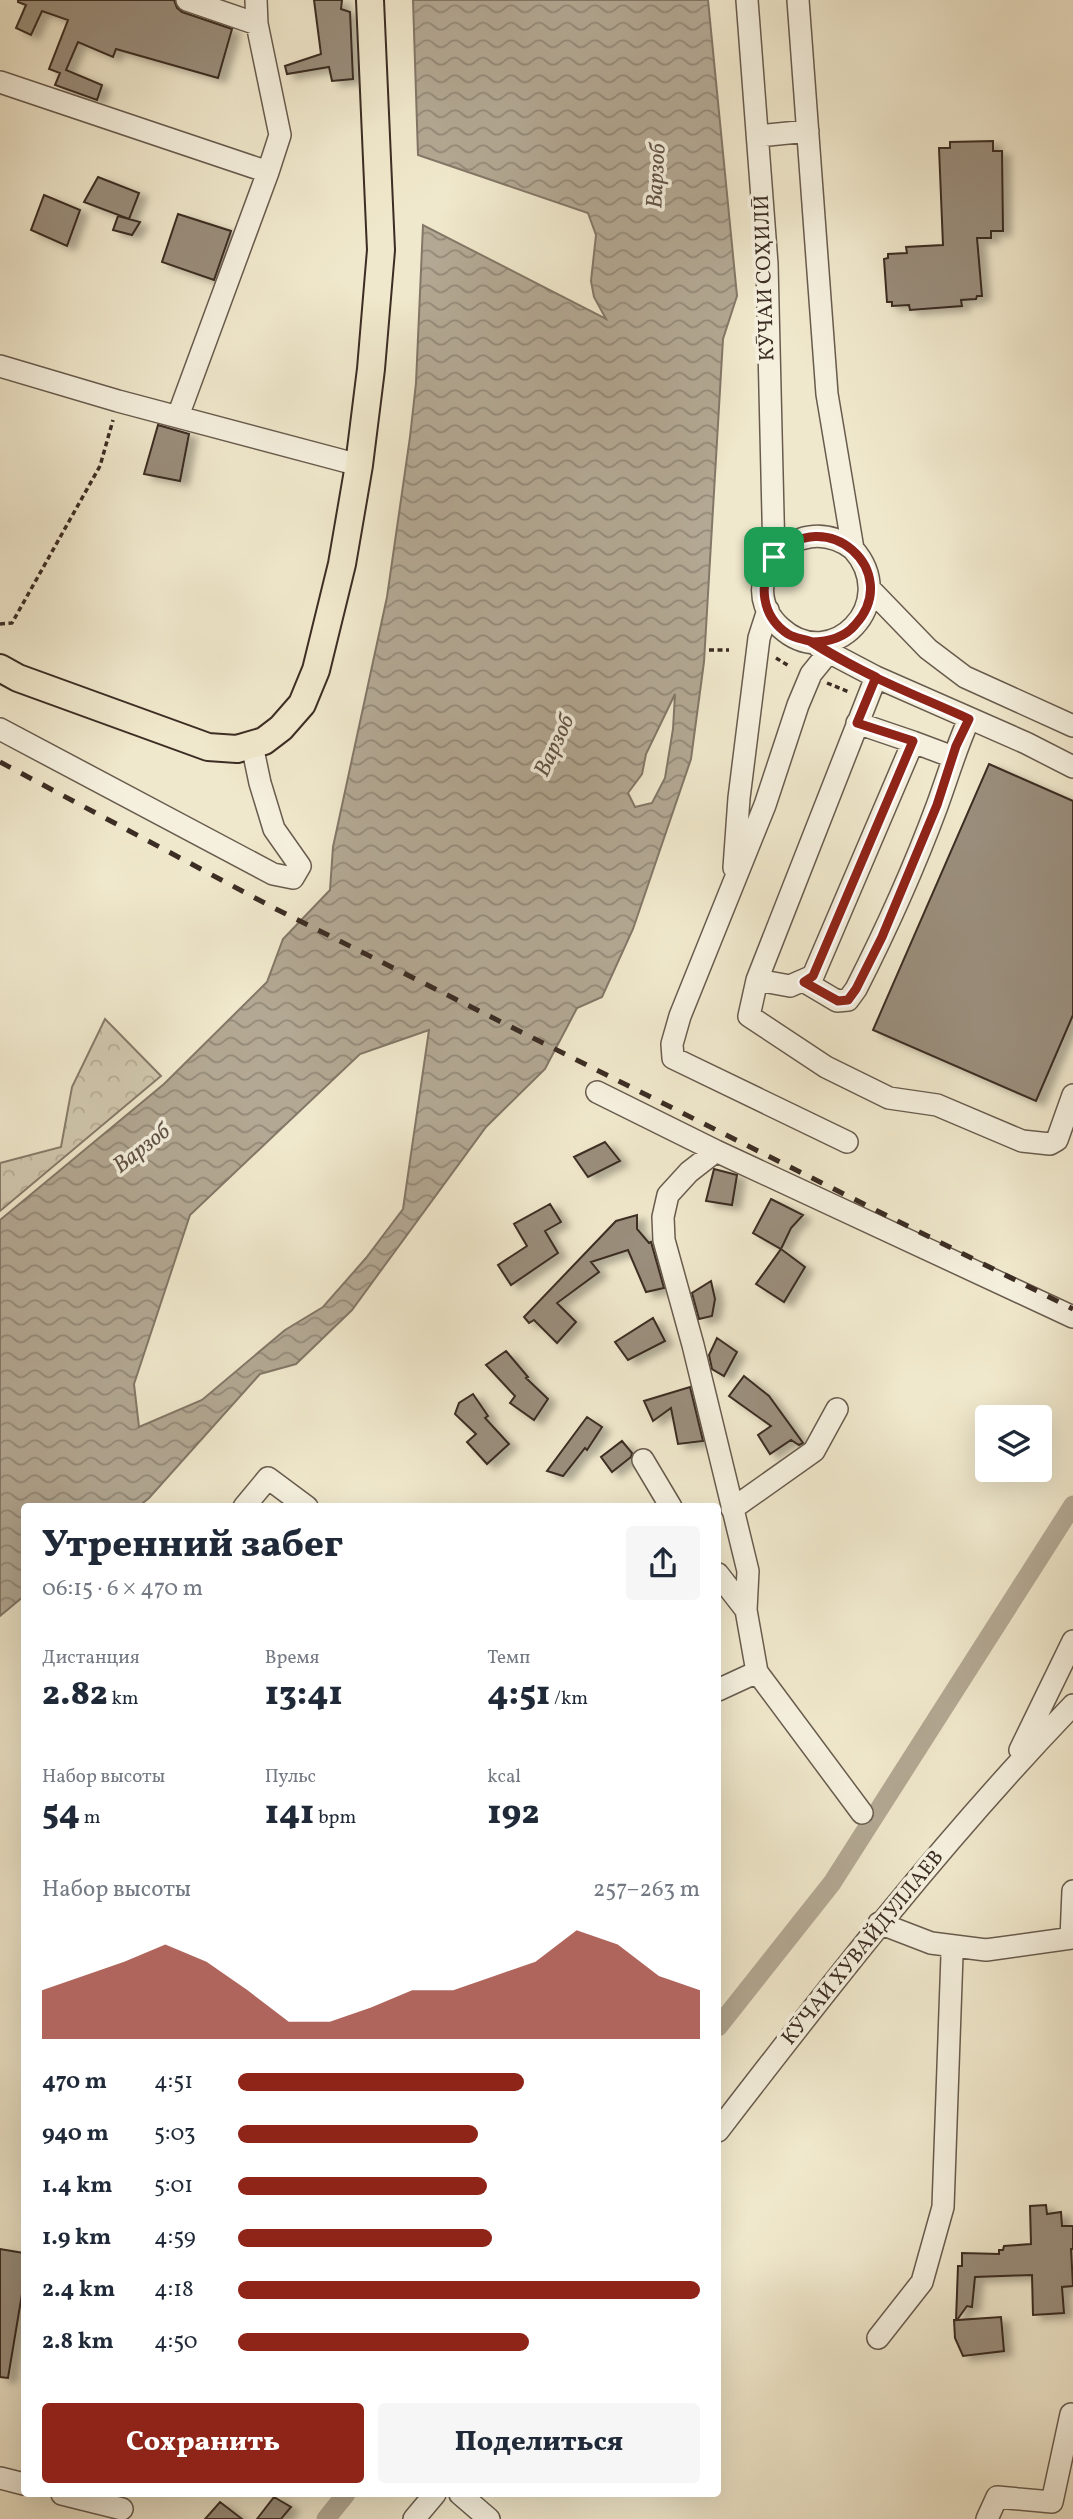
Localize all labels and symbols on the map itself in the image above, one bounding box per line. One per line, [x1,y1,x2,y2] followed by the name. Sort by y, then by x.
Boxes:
[639,141,675,209] water label: Варзоб
[748,194,782,362] street label: КӮЧАИ СОҲИЛӢ
[744,527,804,587] pin
[527,708,584,782] water label: Варзоб
[106,1115,179,1182] water label: Варзоб
[775,1844,951,2052] street label: КӮЧАИ ХУВАЙДУЛЛАЕВ

